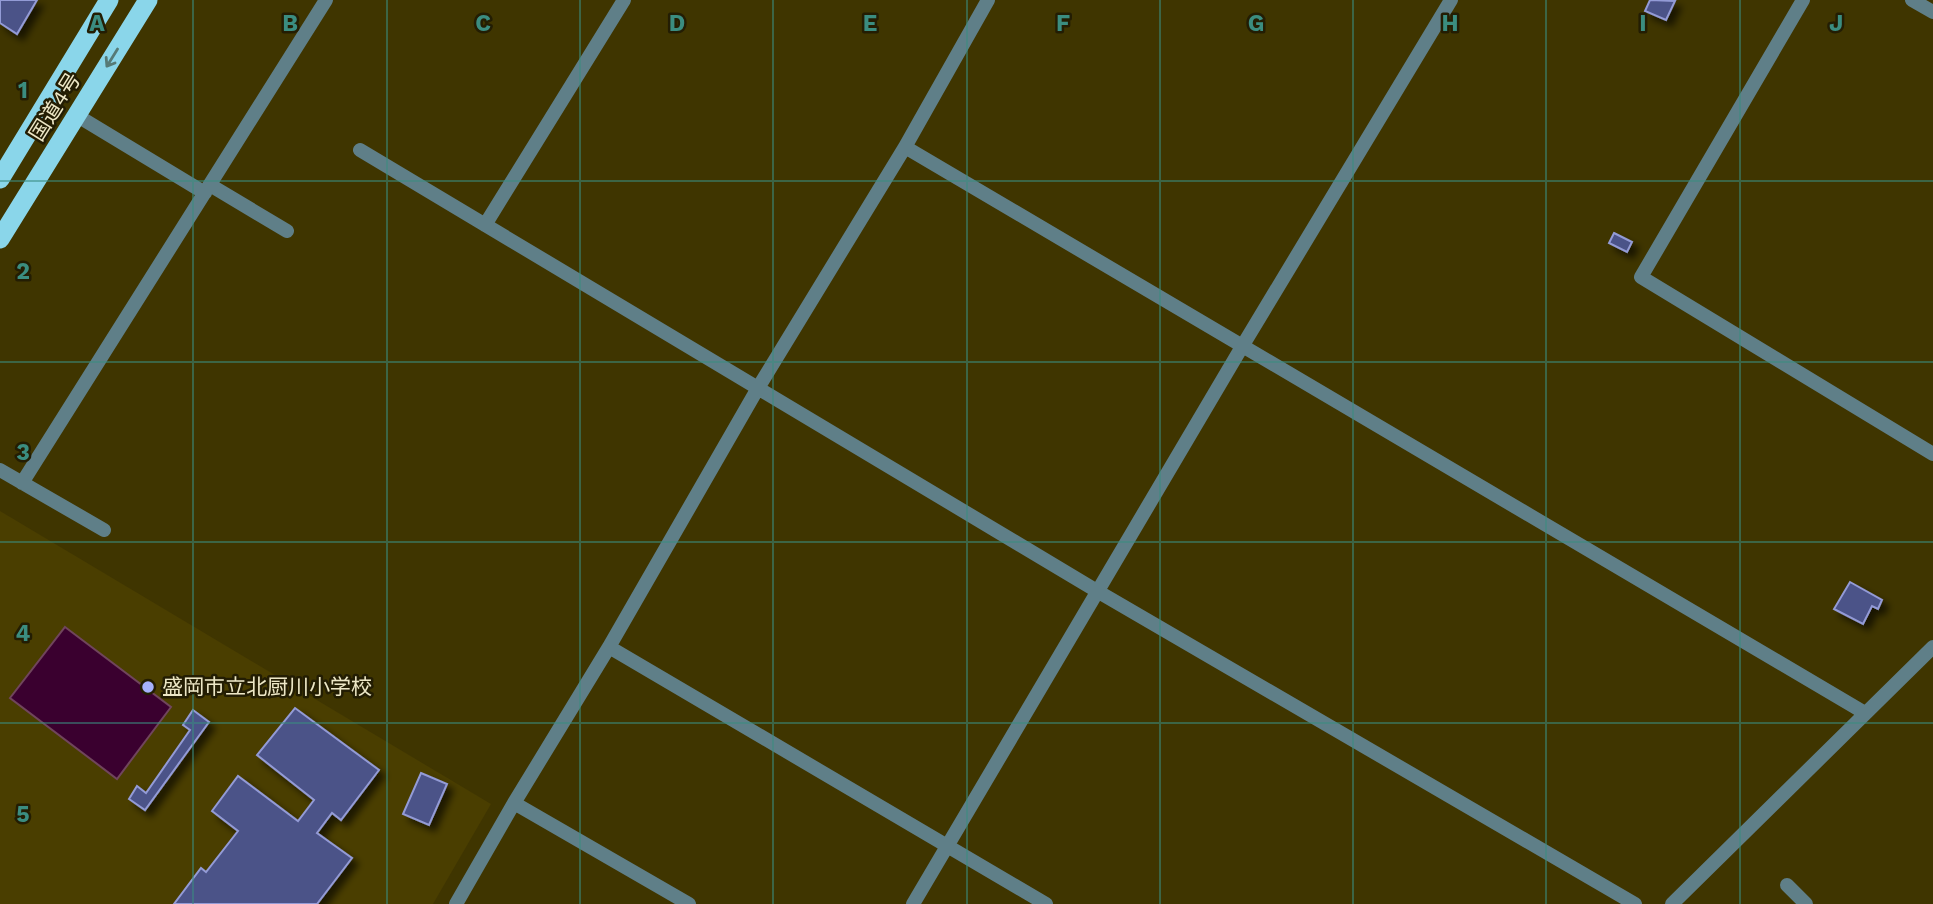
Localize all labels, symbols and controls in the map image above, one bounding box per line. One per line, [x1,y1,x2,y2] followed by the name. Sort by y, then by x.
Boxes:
[89,10,105,37] text: A
[282,10,298,37] text: B
[475,10,491,37] text: C
[669,10,685,37] text: D
[863,10,877,37] text: E
[1056,10,1070,37] text: F
[1248,10,1264,37] text: G
[1441,10,1459,37] text: H
[1639,10,1647,37] text: I
[1829,10,1843,37] text: J
[104,48,119,67] one-way arrow
[24,68,85,146] street label: 国道4号
[18,77,28,104] text: 1
[16,258,30,285] text: 2
[16,439,30,466] text: 3
[16,620,31,647] text: 4
[162,674,372,699] place label: 盛岡市立北厨川小学校
[140,679,156,695] marker: 盛岡市立北厨川小学校
[16,801,30,828] text: 5

